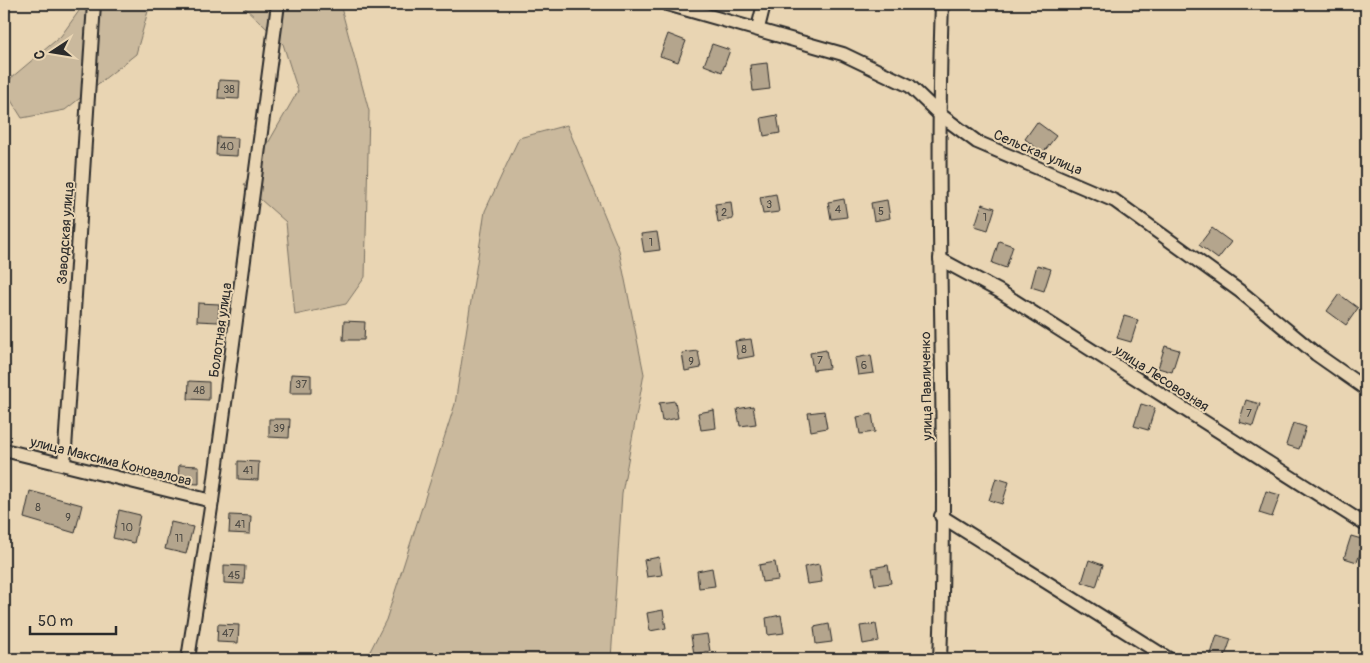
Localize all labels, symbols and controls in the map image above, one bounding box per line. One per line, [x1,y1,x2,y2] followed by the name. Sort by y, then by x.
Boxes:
[28,28,78,78] north arrow
[30,48,49,61] text: С
[223,83,235,96] house number: 38
[991,126,1085,179] street label: Сельская улица
[220,140,234,153] house number: 40
[53,181,78,285] street label: Заводская улица
[766,198,772,211] house number: 3
[835,203,842,216] house number: 4
[878,205,884,218] house number: 5
[721,206,727,219] house number: 2
[983,211,987,224] house number: 1
[649,236,653,249] house number: 1
[205,281,236,379] street label: Болотная улица
[917,331,936,442] street label: улица Павличенко
[1111,341,1212,415] street label: улица Лесовозная
[741,343,747,356] house number: 8
[817,354,823,367] house number: 7
[688,355,694,368] house number: 9
[861,359,867,372] house number: 6
[295,378,307,391] house number: 37
[193,384,205,397] house number: 48
[1246,407,1252,420] house number: 7
[273,422,285,435] house number: 39
[28,433,193,490] street label: улица Максима Коновалова
[243,464,253,477] house number: 41
[35,501,41,514] house number: 8
[65,511,71,524] house number: 9
[235,518,245,531] house number: 41
[121,521,133,534] house number: 10
[175,532,183,545] house number: 11
[228,569,240,582] house number: 45
[30,603,116,635] scale bar
[38,612,73,631] text: 50 m
[222,627,234,640] house number: 47

